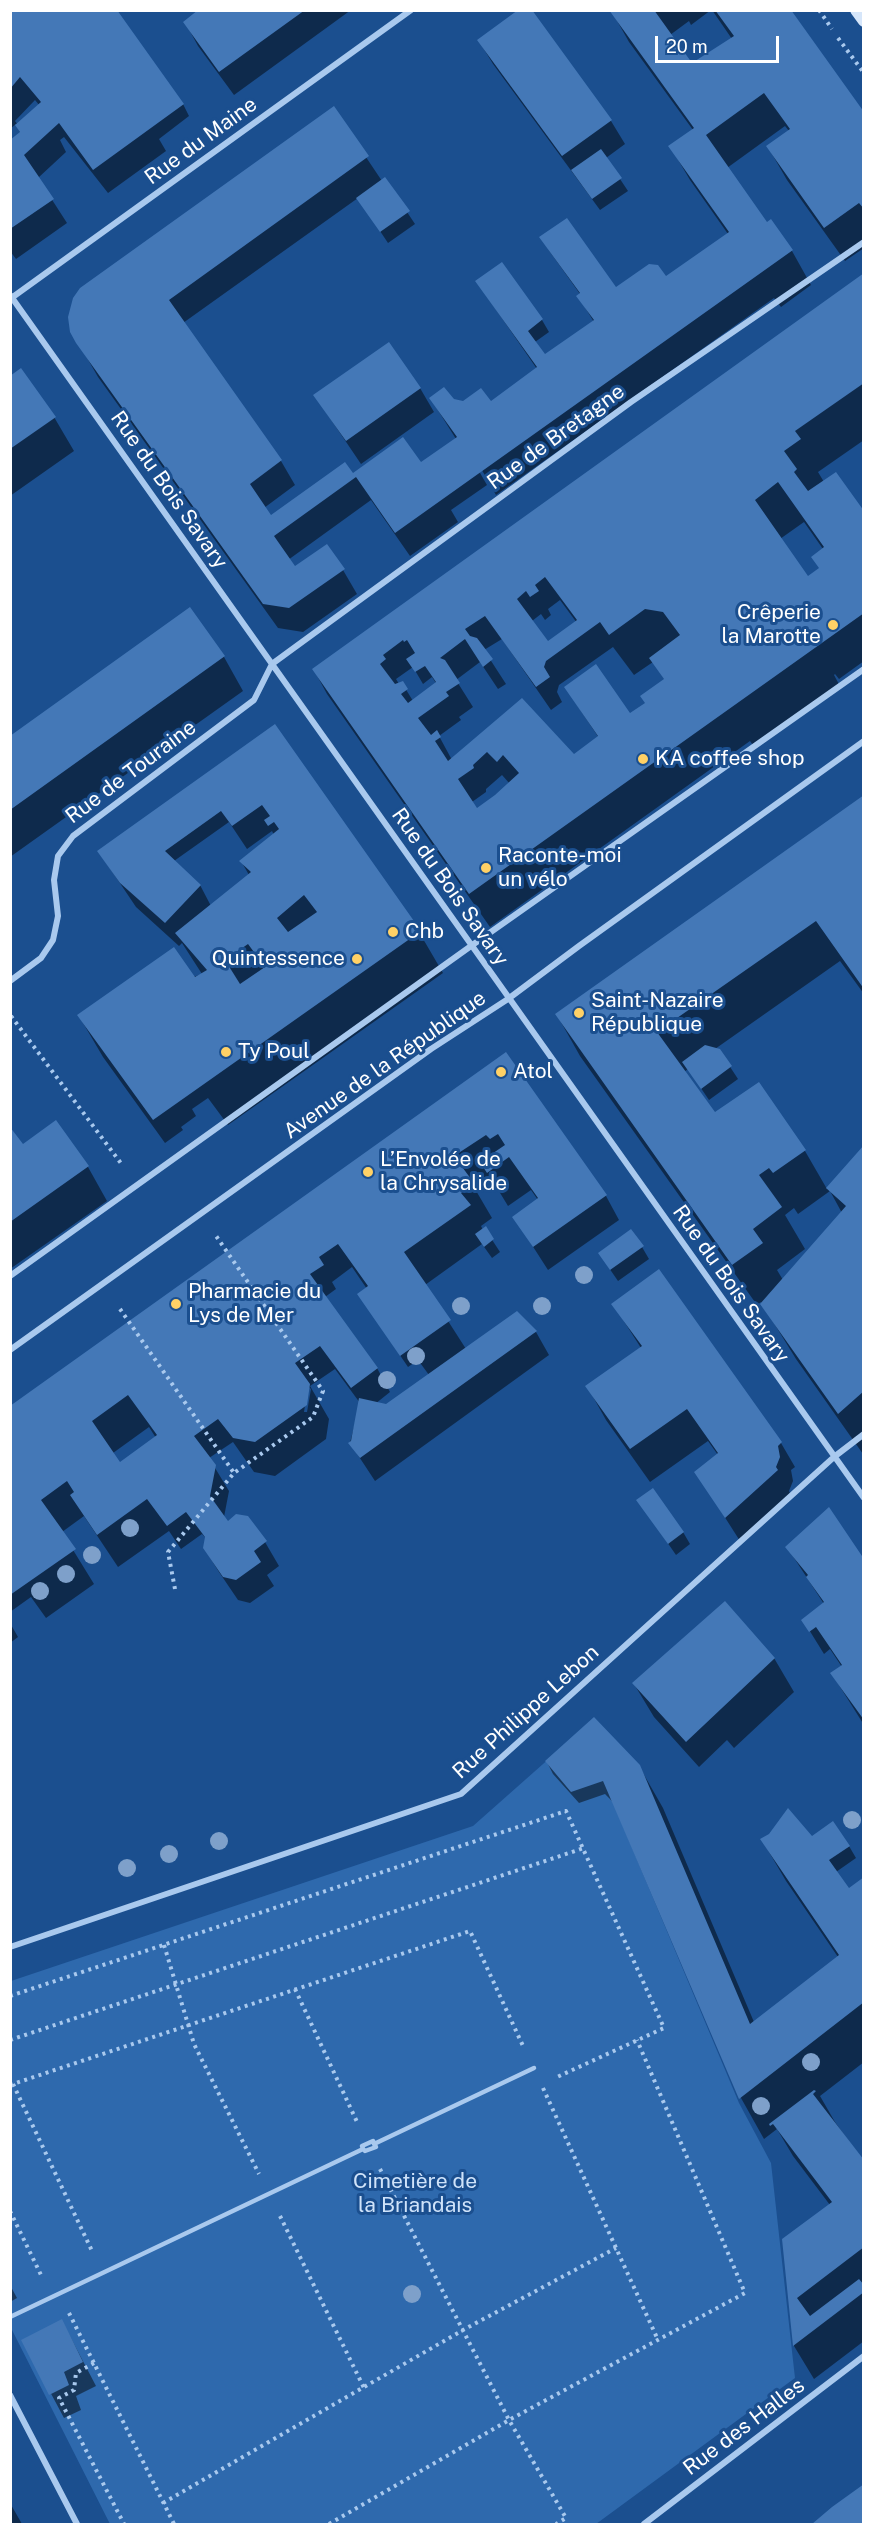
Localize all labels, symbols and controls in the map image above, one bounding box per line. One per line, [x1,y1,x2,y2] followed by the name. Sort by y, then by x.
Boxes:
[658,24,782,62] scale bar
[666,36,708,57] text: 20 m
[140,92,262,190] street label: Rue du Maine
[483,379,629,495] street label: Rue de Bretagne
[105,406,233,574] street label: Rue du Bois Savary
[722,600,821,650] place label: Crêperie la Marotte
[826,618,840,632] marker: Crêperie la Marotte
[61,715,201,829] street label: Rue de Touraine
[655,746,804,772] place label: KA coffee shop
[636,752,650,766] marker: KA coffee shop
[386,803,514,971] street label: Rue du Bois Savary
[498,843,622,893] place label: Raconte-moi un vélo
[479,861,493,875] marker: Raconte-moi un vélo
[405,919,444,945] place label: Chb
[386,925,400,939] marker: Chb
[212,946,345,972] place label: Quintessence
[350,952,364,966] marker: Quintessence
[279,986,491,1144] street label: Avenue de la République
[591,988,724,1038] place label: Saint-Nazaire République
[572,1006,586,1020] marker: Saint-Nazaire République
[238,1039,310,1065] place label: Ty Poul
[219,1045,233,1059] marker: Ty Poul
[513,1059,553,1085] place label: Atol
[494,1065,508,1079] marker: Atol
[380,1147,507,1197] place label: L’Envolée de la Chrysalide
[361,1165,375,1179] marker: L’Envolée de la Chrysalide
[667,1200,795,1368] street label: Rue du Bois Savary
[188,1279,321,1329] place label: Pharmacie du Lys de Mer
[169,1297,183,1311] marker: Pharmacie du Lys de Mer
[448,1640,604,1784] street label: Rue Philippe Lebon
[353,2169,477,2219] park label: Cimetière de la Briandais
[678,2373,810,2481] street label: Rue des Halles

